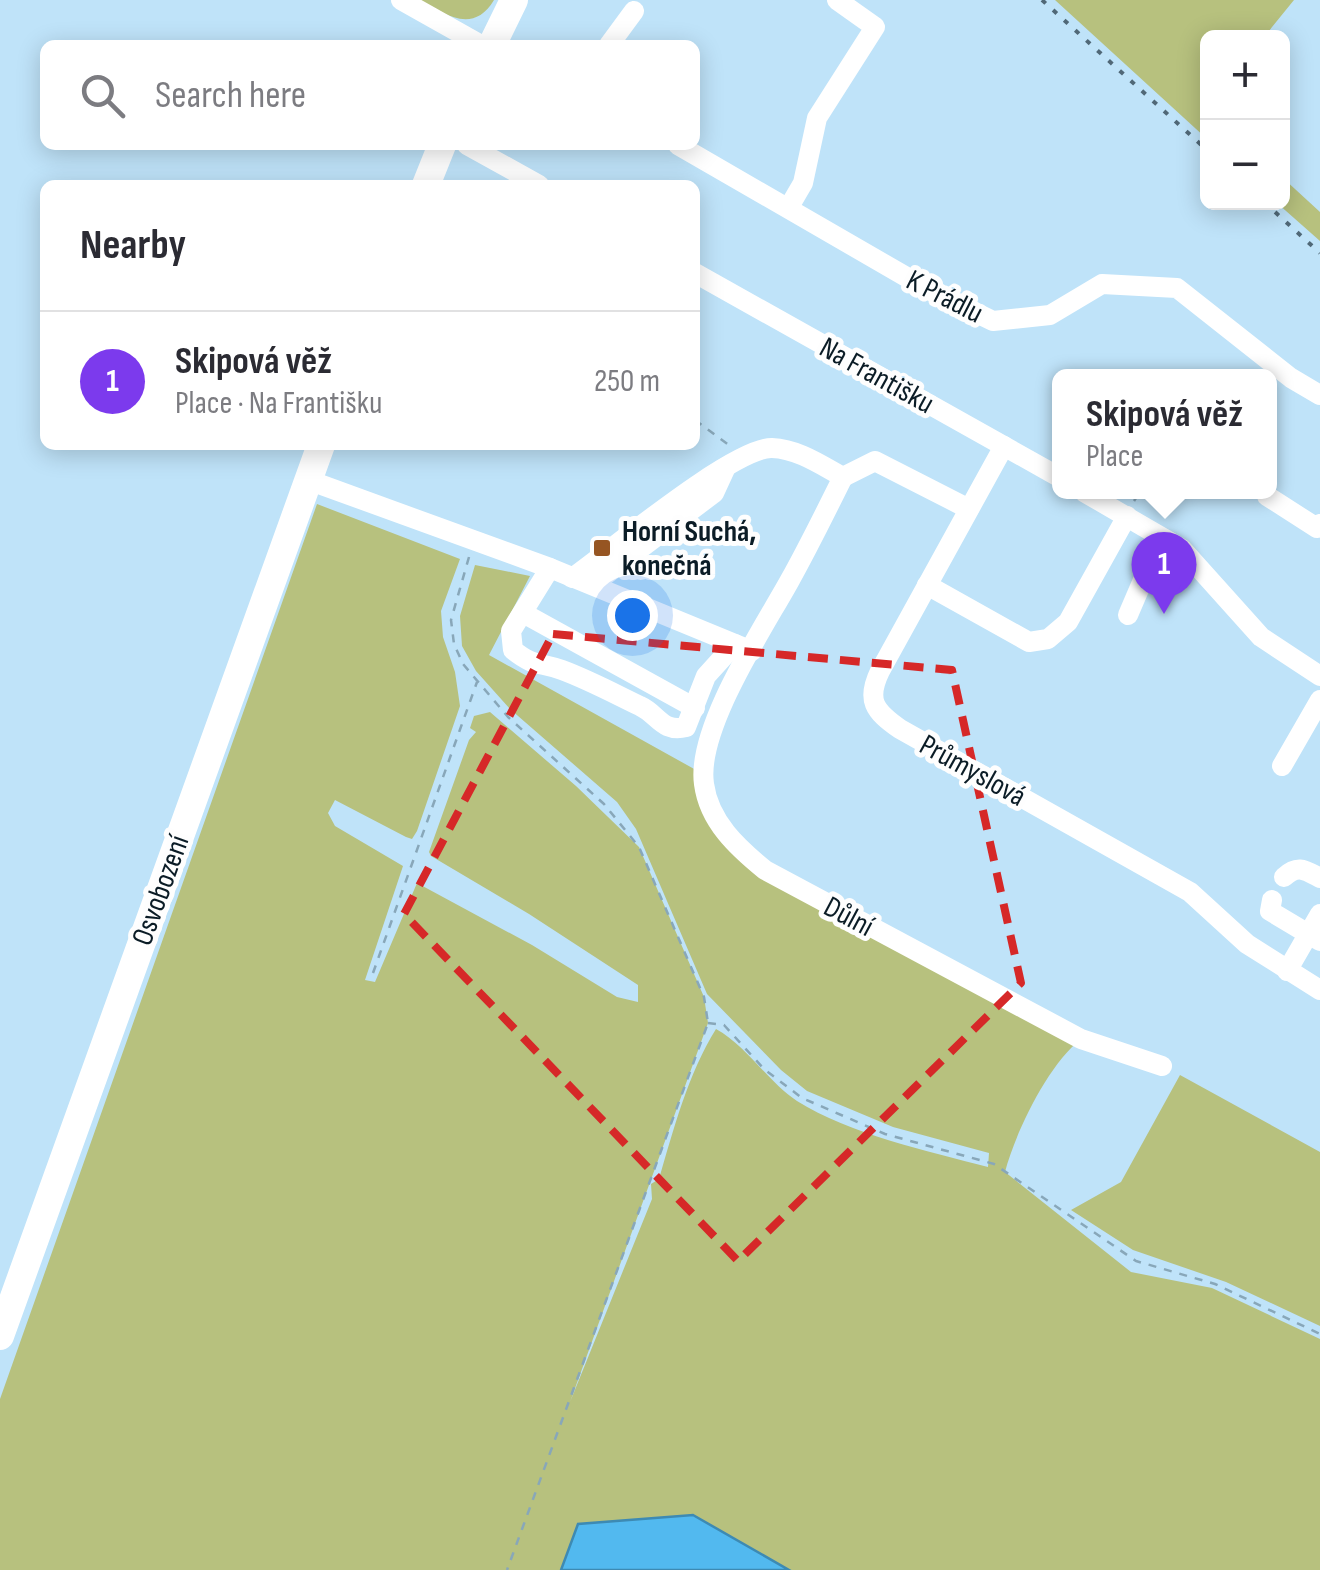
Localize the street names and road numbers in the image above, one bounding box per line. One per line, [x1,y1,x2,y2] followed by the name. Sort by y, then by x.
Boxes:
[900,262,989,331] street label: K Prádlu
[813,330,940,422] street label: Na Františku
[913,727,1032,815] street label: Průmyslová
[124,830,198,950] street label: Osvobození
[817,889,880,945] street label: Důlní

